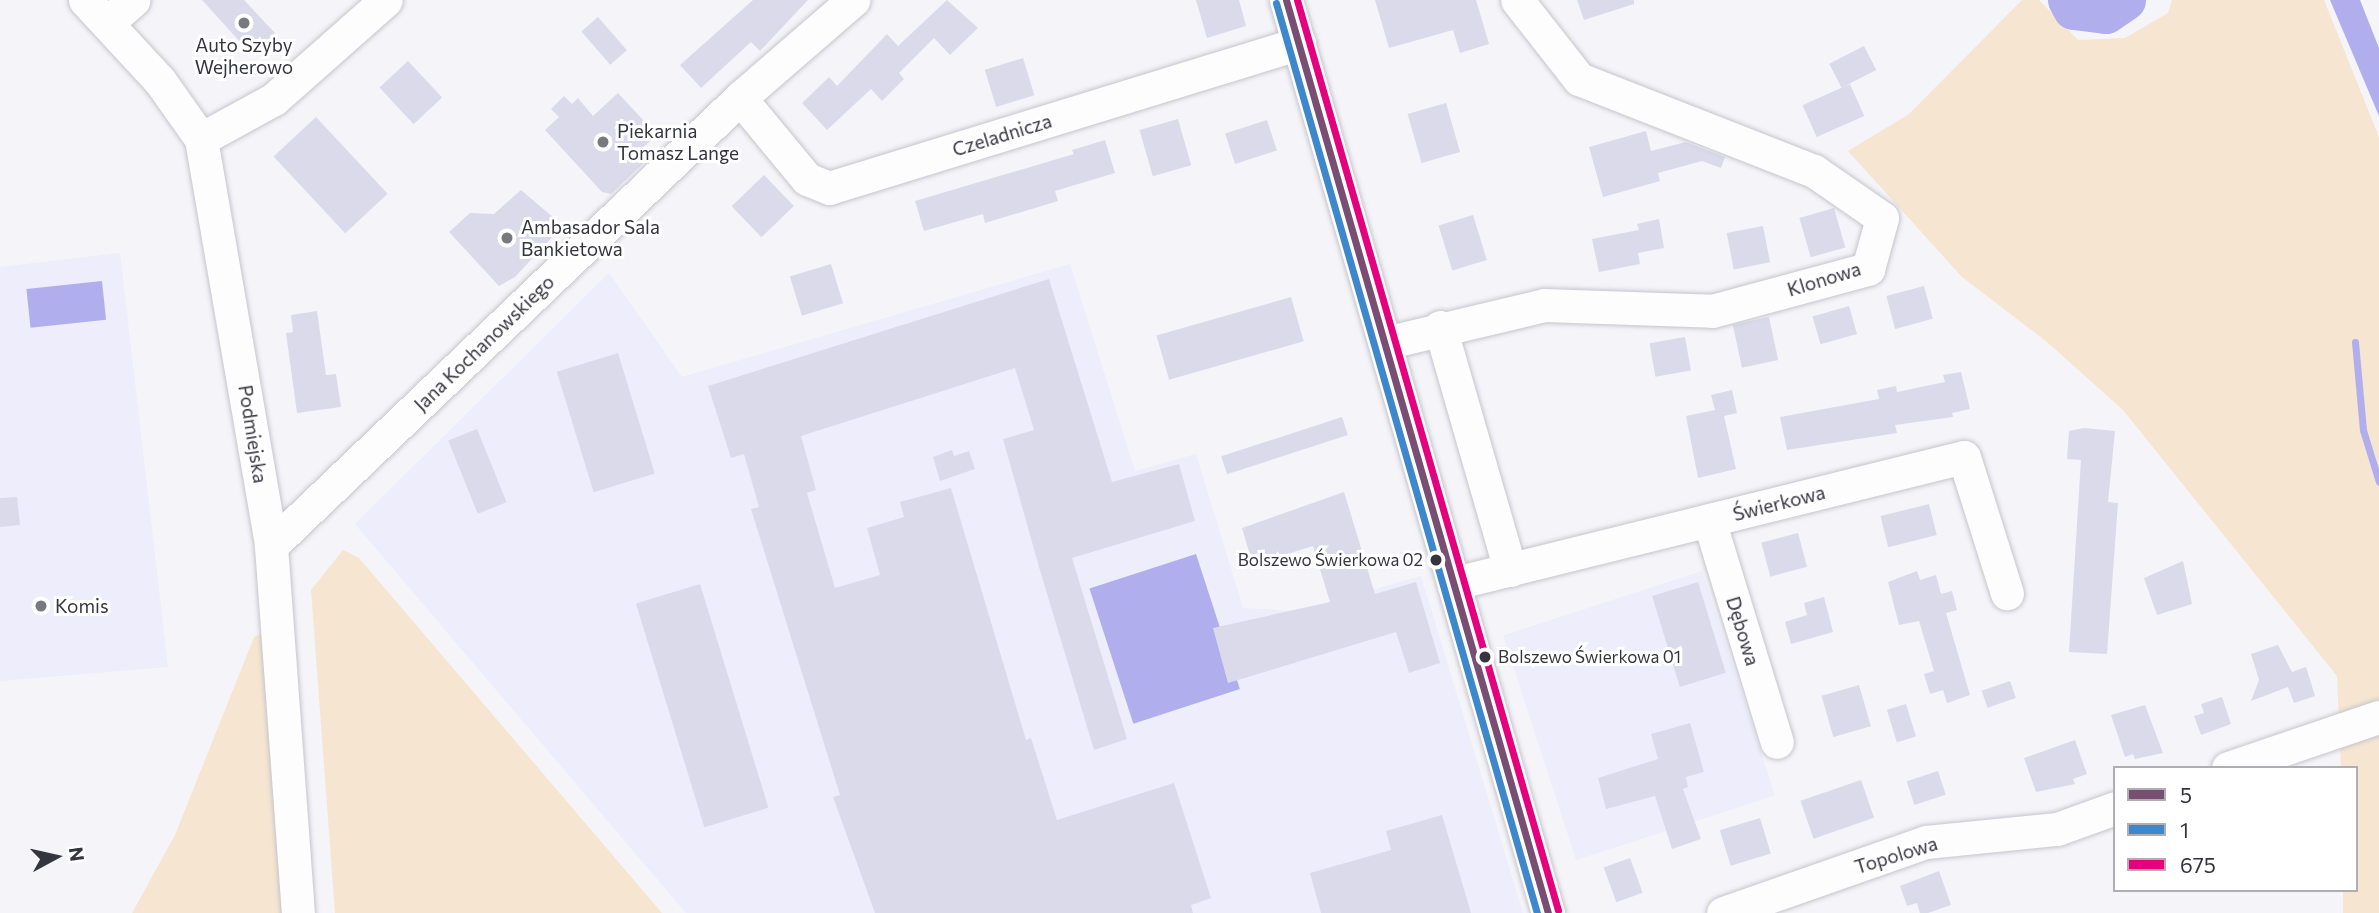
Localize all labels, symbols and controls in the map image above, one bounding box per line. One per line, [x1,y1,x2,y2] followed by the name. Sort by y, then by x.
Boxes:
[236,15,252,31] marker: Auto Szyby Wejherowo
[195,34,293,78] place label: Auto Szyby Wejherowo
[950,109,1054,161] street label: Czeladnicza
[617,120,739,164] place label: Piekarnia Tomasz Lange
[595,134,611,150] marker: Piekarnia Tomasz Lange
[521,216,660,260] place label: Ambasador Sala Bankietowa
[499,230,515,246] marker: Ambasador Sala Bankietowa
[1784,257,1864,301] street label: Klonowa
[409,270,559,416] street label: Jana Kochanowskiego
[234,383,272,485] street label: Podmiejska
[1731,481,1827,525] street label: Świerkowa
[1238,550,1423,570] place label: Bolszewo Świerkowa 02
[1429,553,1443,567] marker: Bolszewo Świerkowa 02
[1722,594,1764,668] street label: Dębowa
[55,595,109,617] place label: Komis
[33,598,49,614] marker: Komis
[1498,647,1681,667] place label: Bolszewo Świerkowa 01
[1478,650,1492,664] marker: Bolszewo Świerkowa 01
[2113,766,2358,892] legend
[2180,782,2192,807] text: 5
[2180,817,2189,842] text: 1
[21,822,91,892] north arrow
[1852,832,1940,878] street label: Topolowa
[65,845,90,863] text: N
[2180,852,2216,877] text: 675

